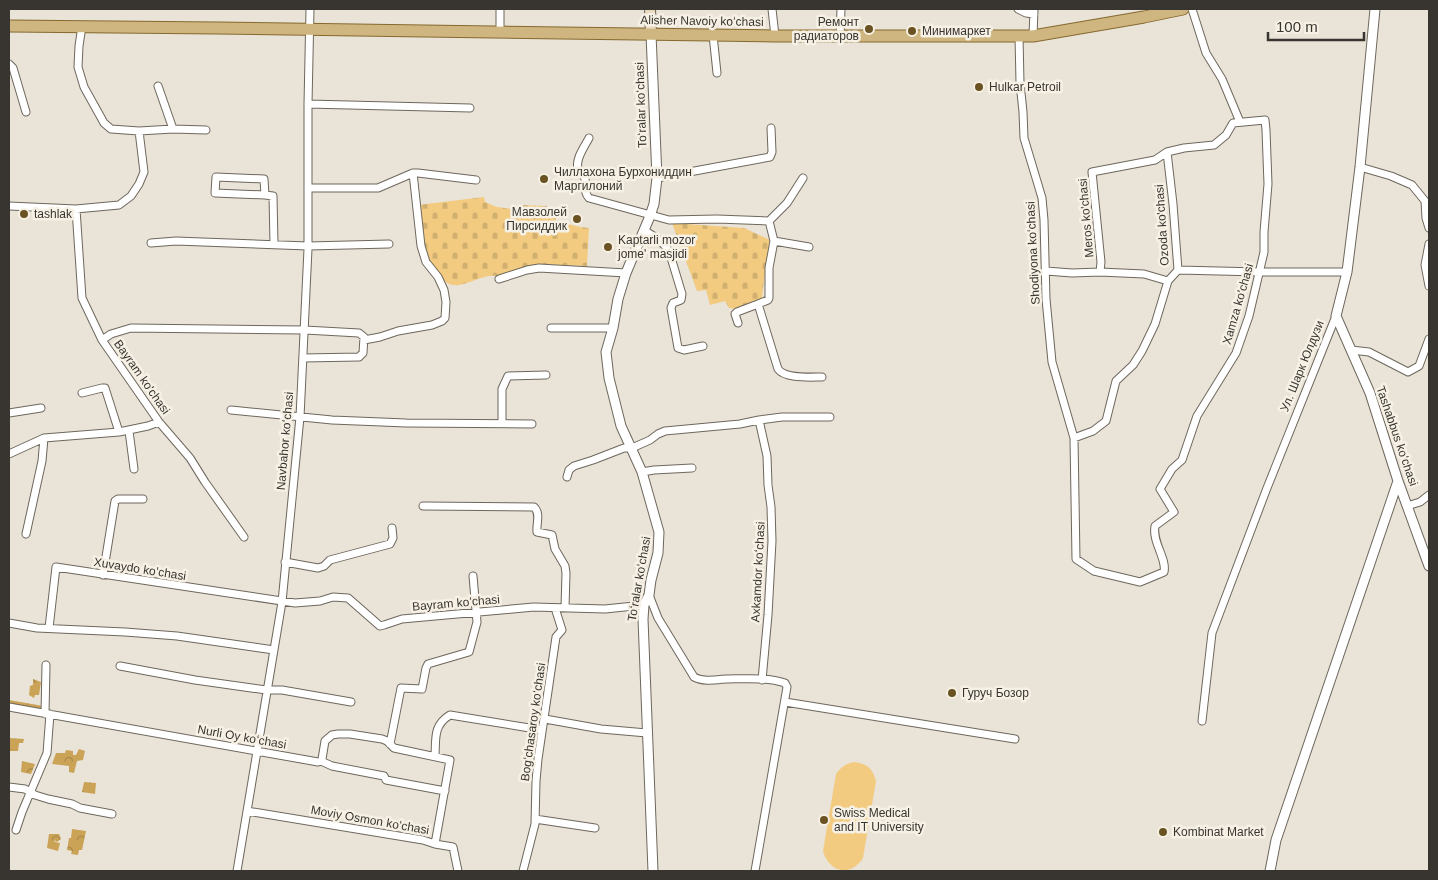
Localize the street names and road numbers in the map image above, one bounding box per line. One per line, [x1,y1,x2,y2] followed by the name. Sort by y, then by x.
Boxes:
[640,13,764,29] street label: Alisher Navoiy koʻchasi
[633,62,649,148] street label: Toʻralar koʻchasi
[1076,178,1096,258] street label: Meros ko'chasi
[1152,184,1172,266] street label: Ozoda ko'chasi
[1023,201,1043,305] street label: Shodiyona koʻchasi
[1220,262,1256,346] street label: Xamza ko'chasi
[1277,318,1327,414] street label: Ул. Шарк Юлдузи
[111,337,173,417] street label: Bayram ko'chasi
[1373,384,1421,488] street label: Tashabbus koʻchasi
[274,391,296,491] street label: Navbahor koʻchasi
[748,521,768,623] street label: Axkamdor koʻchasi
[625,535,653,623] street label: Toʻralar koʻchasi
[93,555,187,583] street label: Xuvaydo koʻchasi
[412,592,500,614] street label: Bayram koʻchasi
[518,662,548,782] street label: Bogʻchasaroy koʻchasi
[196,722,288,752] street label: Nurli Oy koʻchasi
[310,803,430,837] street label: Moviy Osmon koʻchasi

